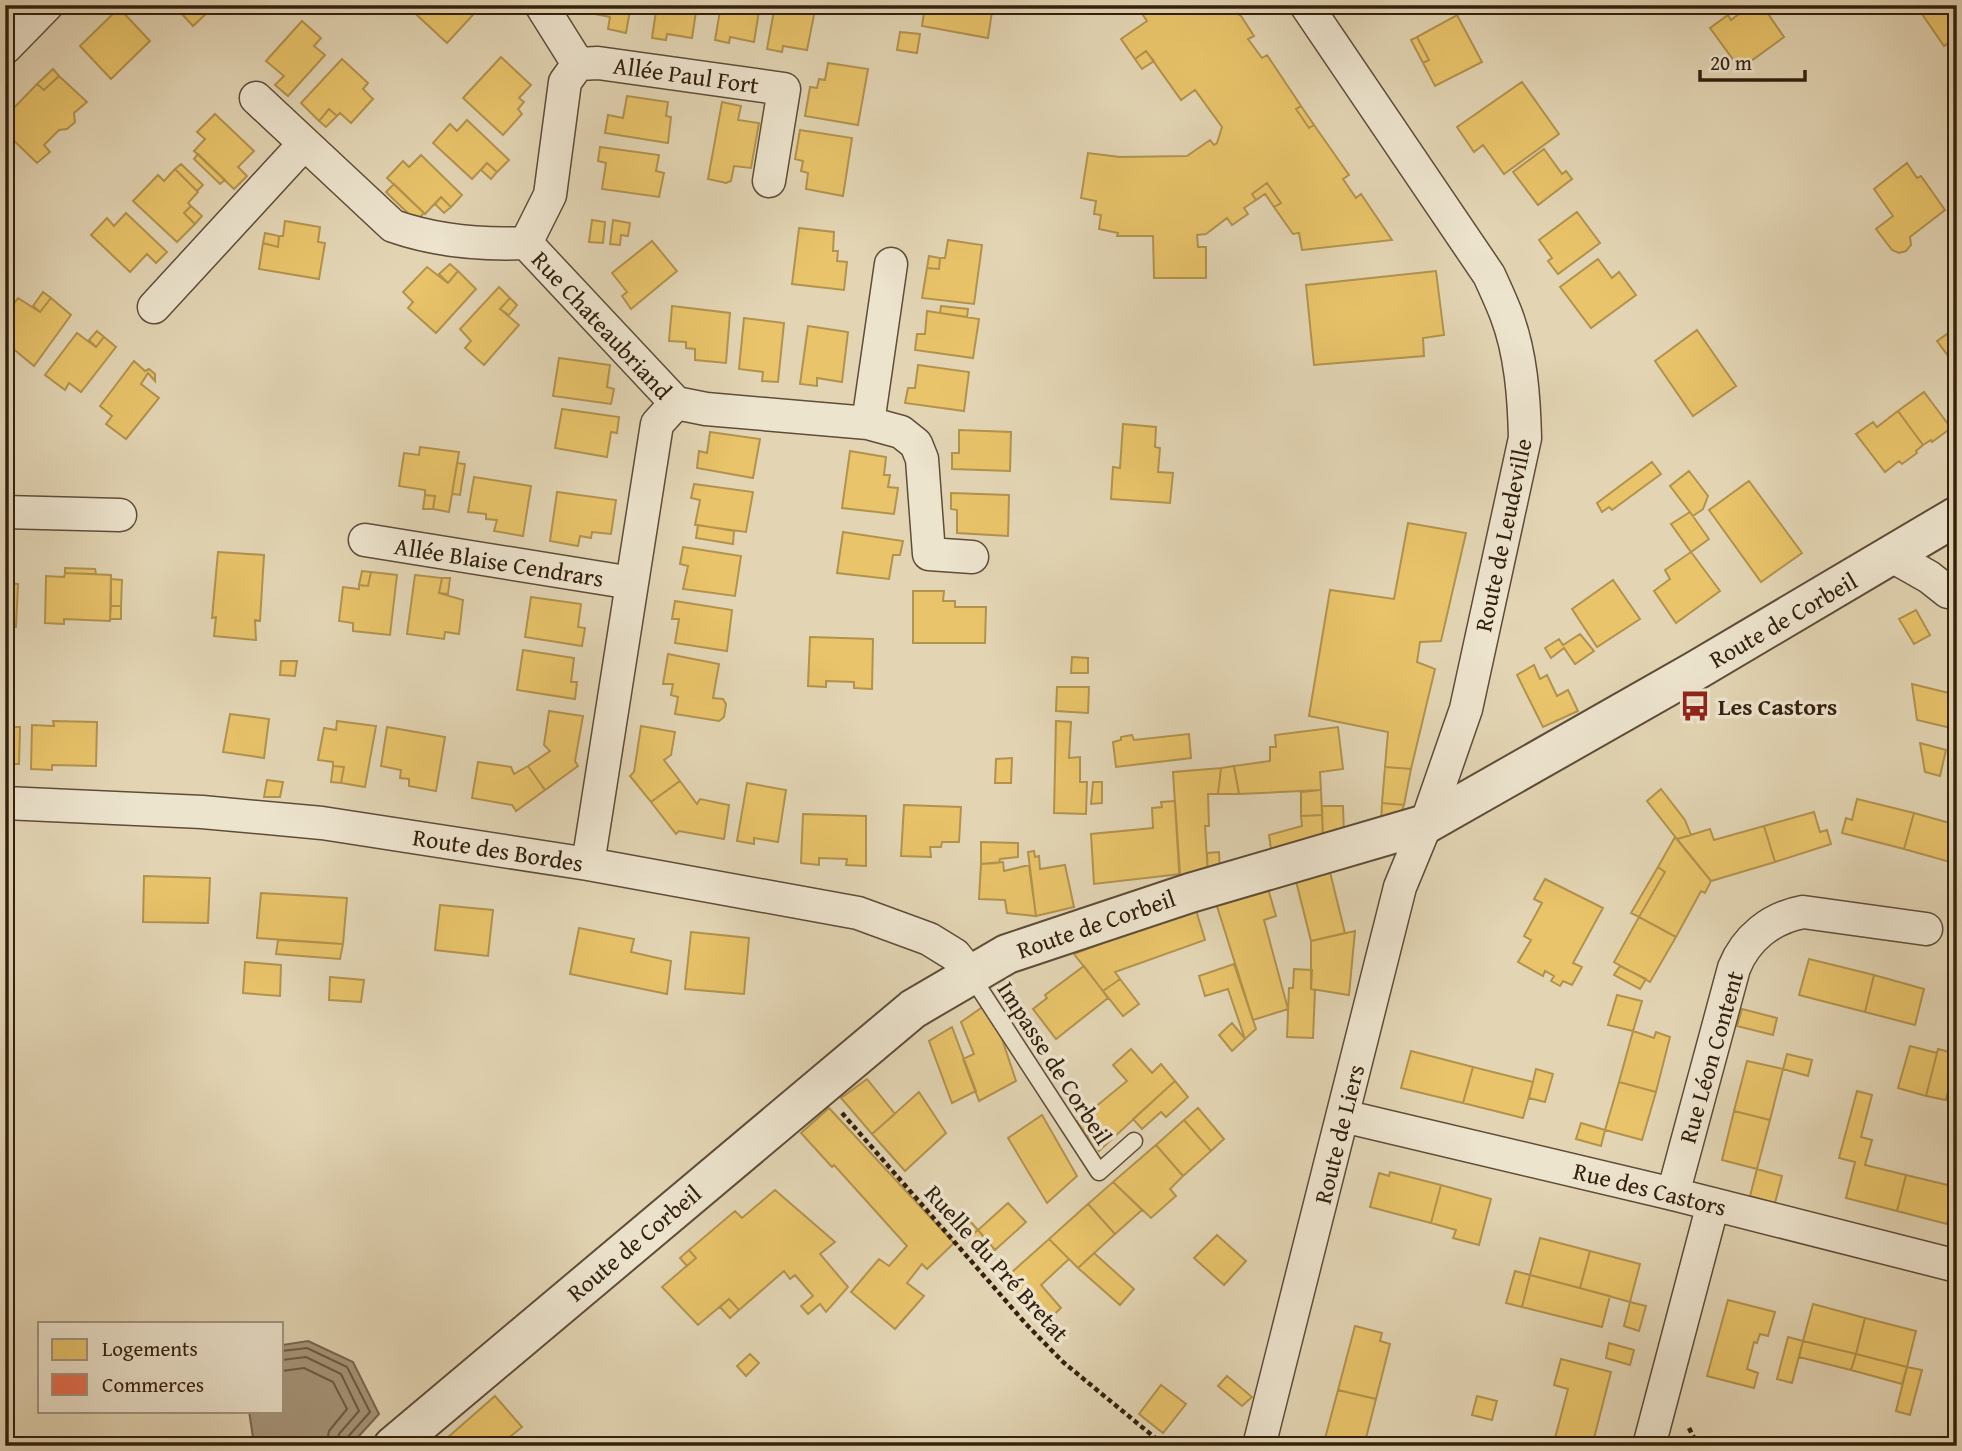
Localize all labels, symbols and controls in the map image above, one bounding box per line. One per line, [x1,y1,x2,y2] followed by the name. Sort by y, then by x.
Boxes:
[1700,38,1804,82] scale bar
[611,47,761,103] street label: Allée Paul Fort
[1710,47,1752,78] text: 20 m
[524,243,680,407] street label: Rue Chateaubriand
[1465,435,1541,635] street label: Route de Leudeville
[392,528,606,596] street label: Allée Blaise Cendrars
[1702,563,1864,677] street label: Route de Corbeil
[1678,689,1712,723] bus stop icon: Les Castors
[1718,689,1837,724] place label: Les Castors
[410,819,586,881] street label: Route des Bordes
[1012,880,1180,968] street label: Route de Corbeil
[1670,966,1752,1147] street label: Rue Léon Content
[989,974,1121,1152] street label: Impasse de Corbeil
[1305,1061,1373,1207] street label: Route de Liers
[1570,1153,1730,1225] street label: Rue des Castors
[559,1176,709,1310] street label: Route de Corbeil
[917,1177,1078,1350] street label: Ruelle du Pré Bretat
[38,1322,284,1412] legend
[102,1333,198,1364] text: Logements
[102,1369,204,1400] text: Commerces

